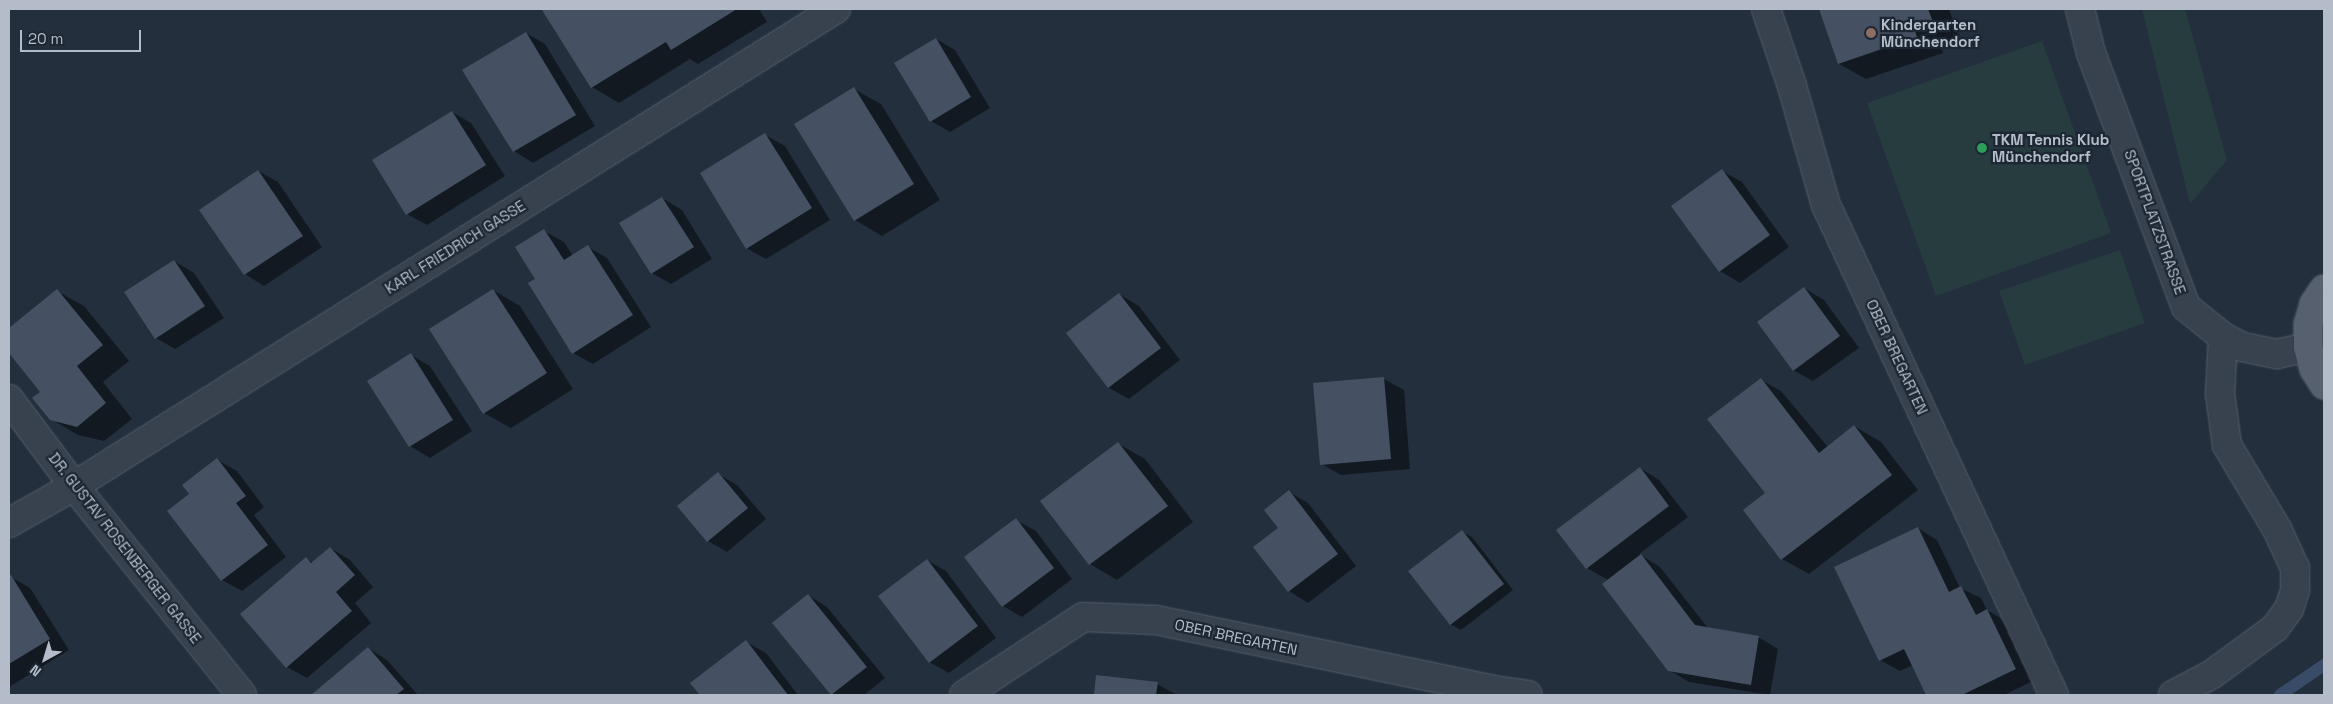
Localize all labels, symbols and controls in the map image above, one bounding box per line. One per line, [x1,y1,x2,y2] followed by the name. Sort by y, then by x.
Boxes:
[1881,15,1980,50] place label: Kindergarten Münchendorf
[22,20,144,52] scale bar
[1865,27,1877,39] marker: Kindergarten Münchendorf
[28,29,63,48] text: 20 m
[1992,130,2110,165] place label: TKM Tennis Klub Münchendorf
[1976,142,1988,154] marker: TKM Tennis Klub Münchendorf
[2120,147,2190,297] street label: SPORTPLATZSTRASSE
[381,196,529,298] street label: KARL FRIEDRICH GASSE
[1862,297,1932,417] street label: OBER BREGARTEN
[45,449,205,647] street label: DR. GUSTAV ROSENBERGER GASSE
[1173,615,1299,659] street label: OBER BREGARTEN
[20,634,70,684] north arrow
[26,661,45,681] text: N

